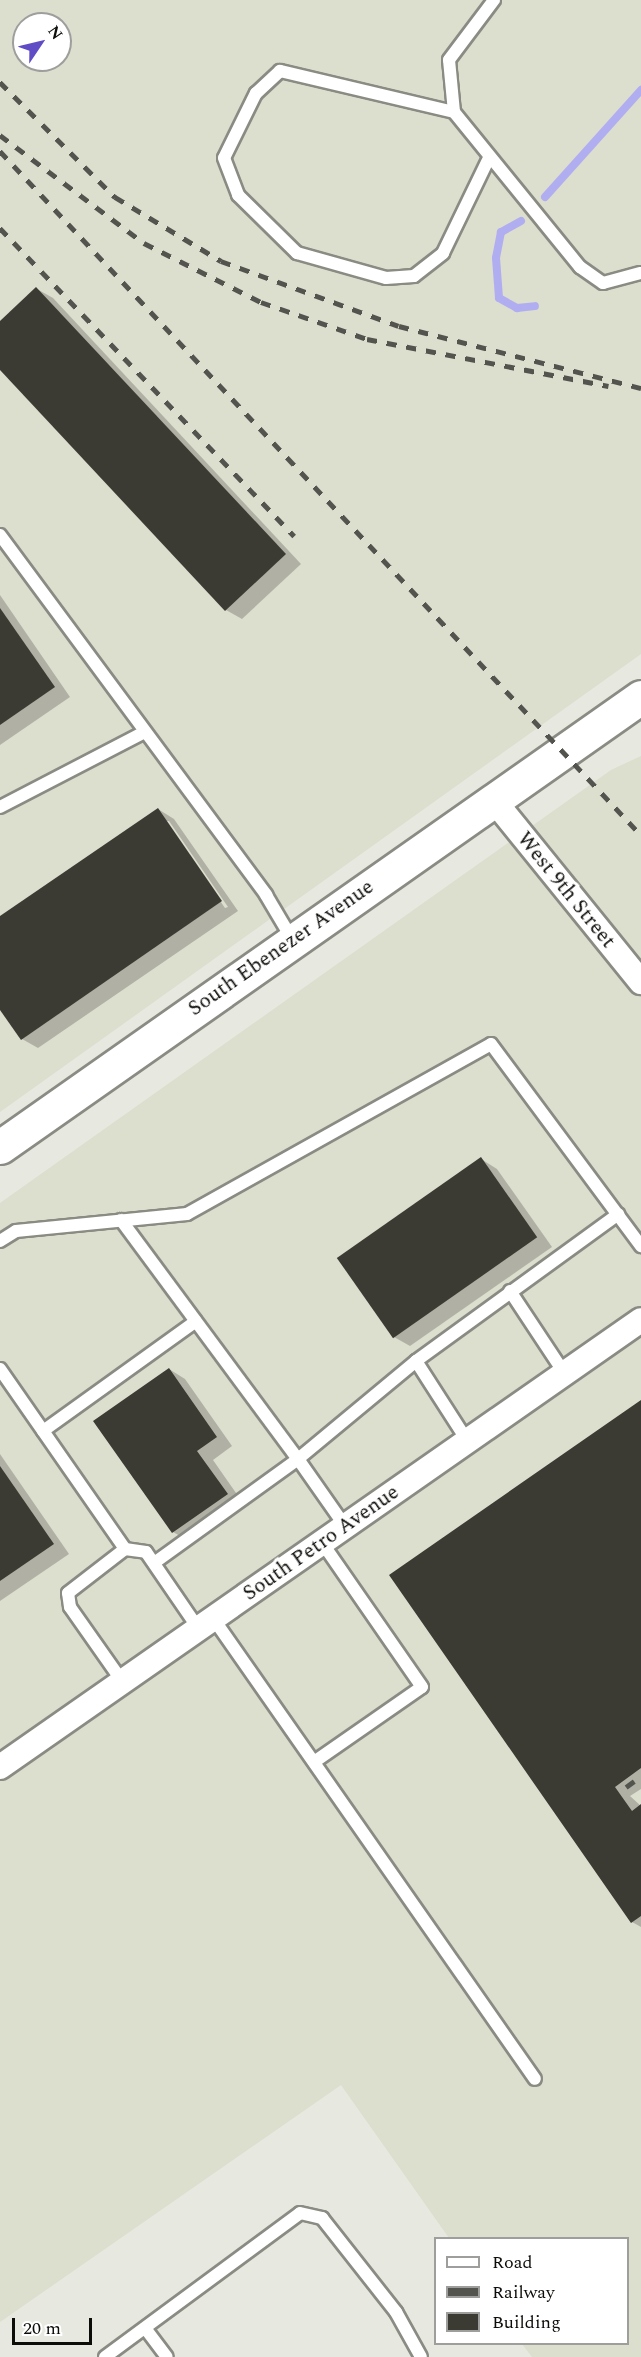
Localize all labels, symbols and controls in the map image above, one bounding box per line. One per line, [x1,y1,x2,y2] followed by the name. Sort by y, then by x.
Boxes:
[12,12,72,72] north arrow
[42,21,69,45] text: N
[511,827,621,953] street label: West 9th Street
[183,874,379,1022] street label: South Ebenezer Avenue
[238,1480,404,1606] street label: South Petro Avenue
[434,2237,629,2345] legend
[492,2249,533,2276] text: Road
[492,2279,555,2306] text: Railway
[15,2306,94,2344] scale bar
[492,2309,561,2336] text: Building
[23,2315,61,2342] text: 20 m

